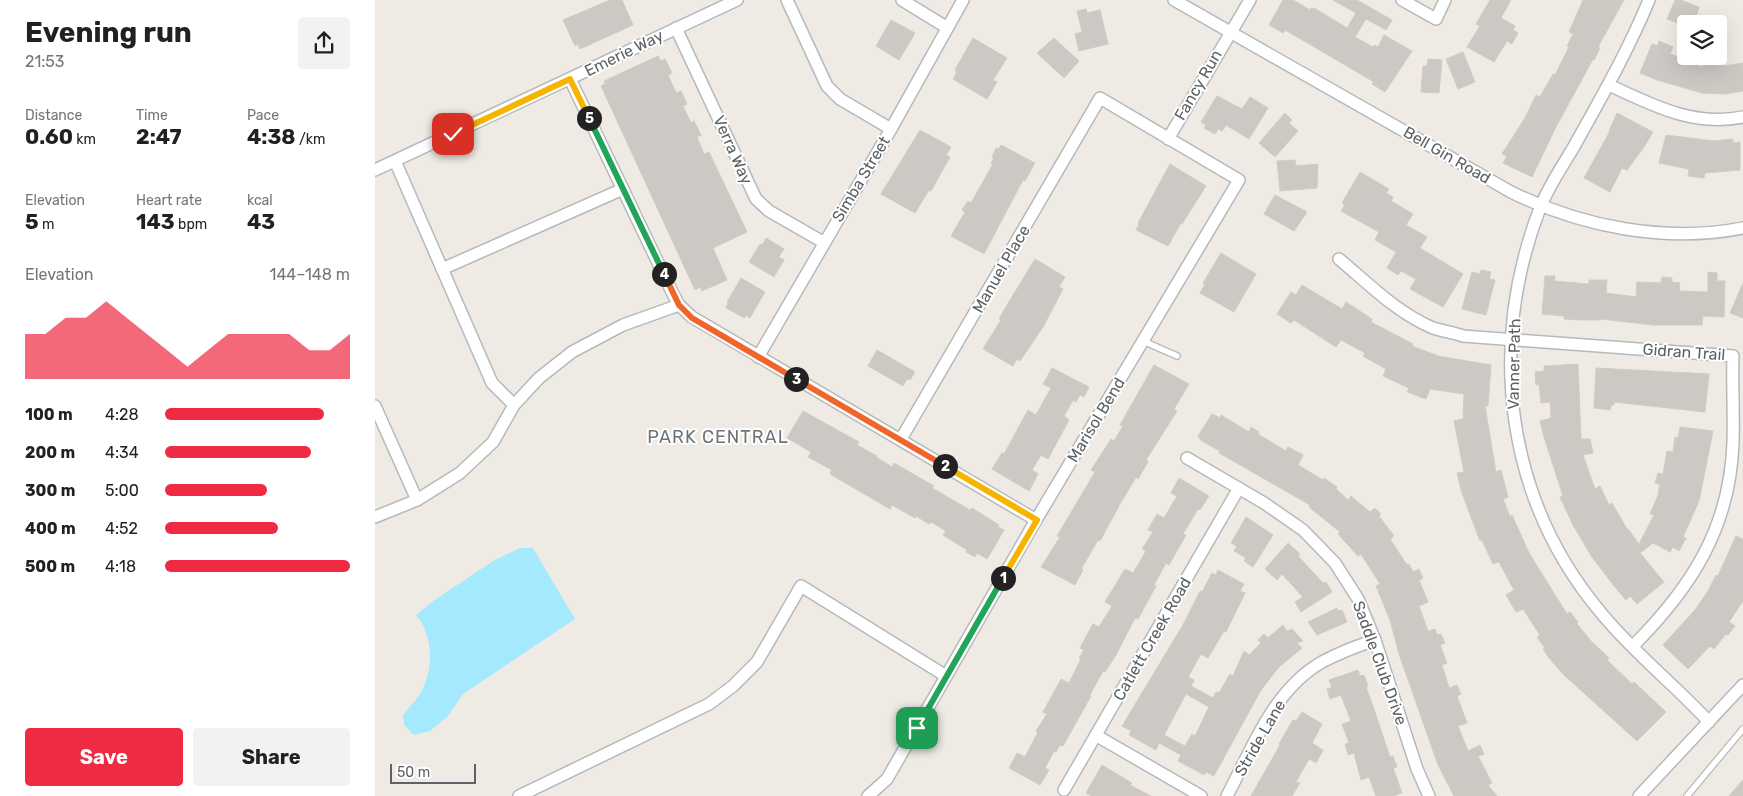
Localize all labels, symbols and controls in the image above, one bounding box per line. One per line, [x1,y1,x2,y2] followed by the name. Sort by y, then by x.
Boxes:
[1677,15,1727,65] map controls
[1677,15,1727,65] button: layers
[25,16,192,49] text: Evening run
[298,17,350,69] button: share
[581,26,667,80] street label: Emerie Way
[1170,46,1226,124] street label: Fancy Run
[25,52,64,71] text: 21:53
[577,106,601,130] pin: 5
[25,107,82,124] text: Distance
[136,107,168,124] text: Time
[247,107,279,124] text: Pace
[585,110,594,127] text: 5
[432,113,474,155] pin
[709,113,757,187] street label: Verra Way
[439,120,467,148] icon: check
[1400,122,1494,188] street label: Bell Gin Road
[25,124,73,149] text: 0.60
[136,124,182,149] text: 2:47
[247,124,296,149] text: 4:38
[73,131,96,148] text: km
[296,131,325,148] text: /km
[828,133,894,225] street label: Simba Street
[25,192,85,209] text: Elevation
[136,192,202,209] text: Heart rate
[247,192,273,209] text: kcal
[25,209,39,234] text: 5
[136,209,175,234] text: 143
[247,209,275,234] text: 43
[39,216,54,233] text: m
[175,216,207,233] text: bpm
[968,222,1034,316] street label: Manuel Place
[651,262,677,286] pin: 4
[25,265,94,284] text: Elevation
[270,265,350,284] text: 144–148 m
[660,266,669,283] text: 4
[1504,318,1524,410] street label: Vanner Path
[1642,340,1726,364] street label: Gidran Trail
[783,366,809,392] pin: 3
[792,371,801,388] text: 3
[1063,374,1129,466] street label: Marisol Bend
[25,405,73,424] text: 100 m
[105,405,139,424] text: 4:28
[647,426,789,448] district label: PARK CENTRAL
[25,443,75,462] text: 200 m
[105,443,139,462] text: 4:34
[933,454,957,478] pin: 2
[941,458,950,475] text: 2
[25,481,75,500] text: 300 m
[105,481,139,500] text: 5:00
[25,519,76,538] text: 400 m
[105,519,138,538] text: 4:52
[25,557,75,576] text: 500 m
[105,557,136,576] text: 4:18
[991,566,1015,590] pin: 1
[1000,570,1007,587] text: 1
[1109,574,1195,704] street label: Catlett Creek Road
[1349,598,1411,728] street label: Saddle Club Drive
[1231,696,1290,780] street label: Stride Lane
[896,707,938,749] pin
[903,714,931,742] icon: arrive
[25,728,183,786] button: Save
[193,728,350,786] button: Share
[390,761,476,784] scale bar
[397,764,430,781] text: 50 m

